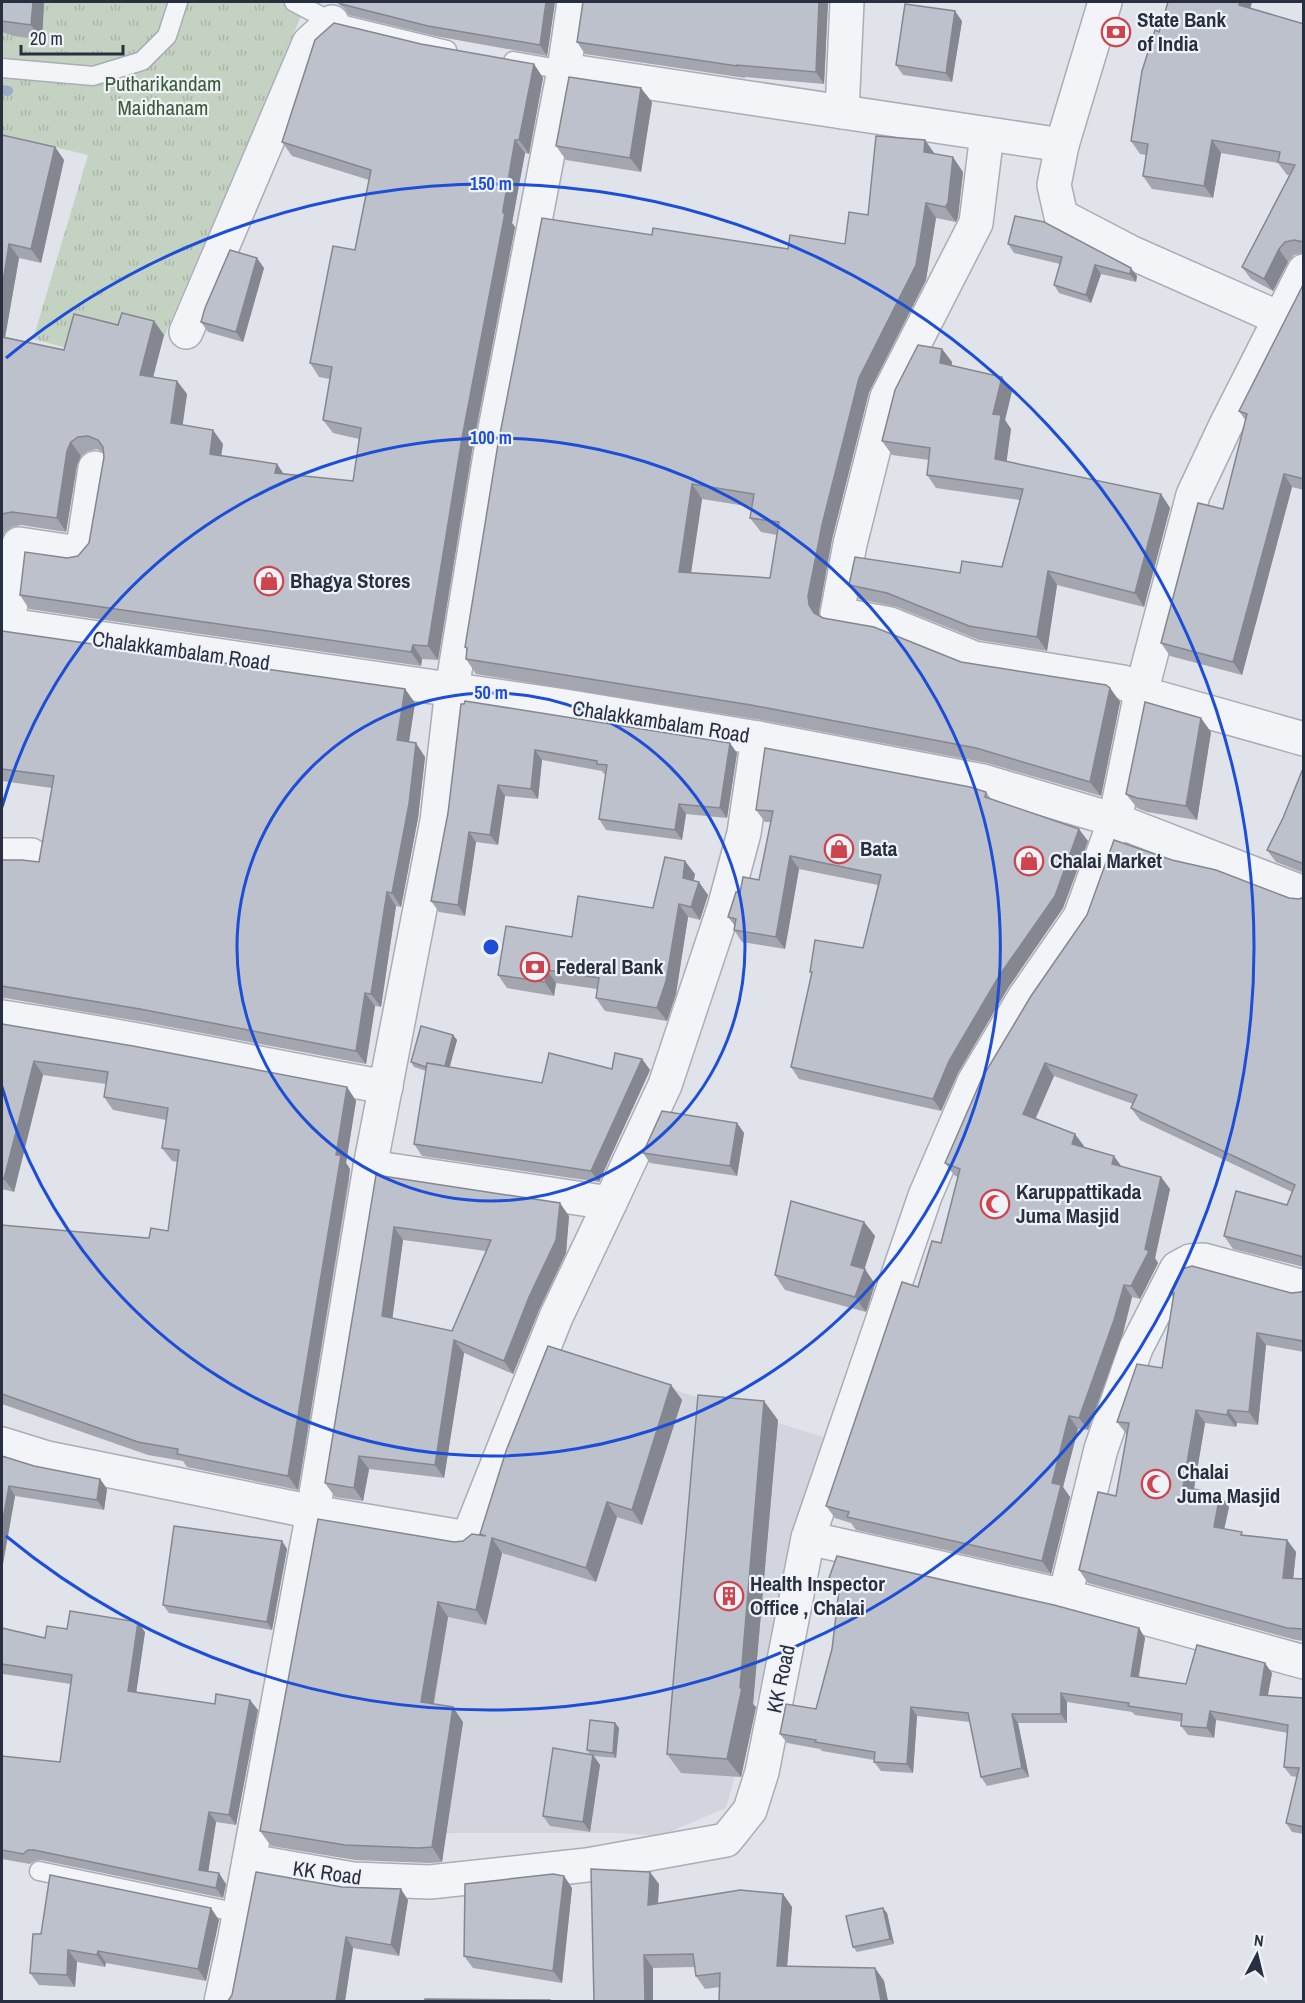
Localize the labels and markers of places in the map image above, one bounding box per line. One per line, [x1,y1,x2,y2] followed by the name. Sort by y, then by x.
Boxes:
[1137,5,1226,58] place label: State Bank of India
[1100,16,1132,48] bank icon: State Bank of India
[253,565,285,597] shop icon: Bhagya Stores
[290,566,411,595] place label: Bhagya Stores
[823,833,855,865] shop icon: Bata
[860,834,898,863] place label: Bata
[1013,845,1045,877] shop icon: Chalai Market
[1050,846,1162,875] place label: Chalai Market
[481,937,501,957] centre of rings
[519,951,551,983] bank icon: Federal Bank
[556,952,664,981] place label: Federal Bank
[1016,1177,1142,1230] place label: Karuppattikada Juma Masjid
[979,1188,1011,1220] mosque icon: Karuppattikada Juma Masjid
[1177,1457,1280,1510] place label: Chalai Juma Masjid
[1140,1468,1172,1500] mosque icon: Chalai Juma Masjid
[750,1569,885,1622] place label: Health Inspector Office , Chalai
[713,1580,745,1612] building icon: Health Inspector Office , Chalai

